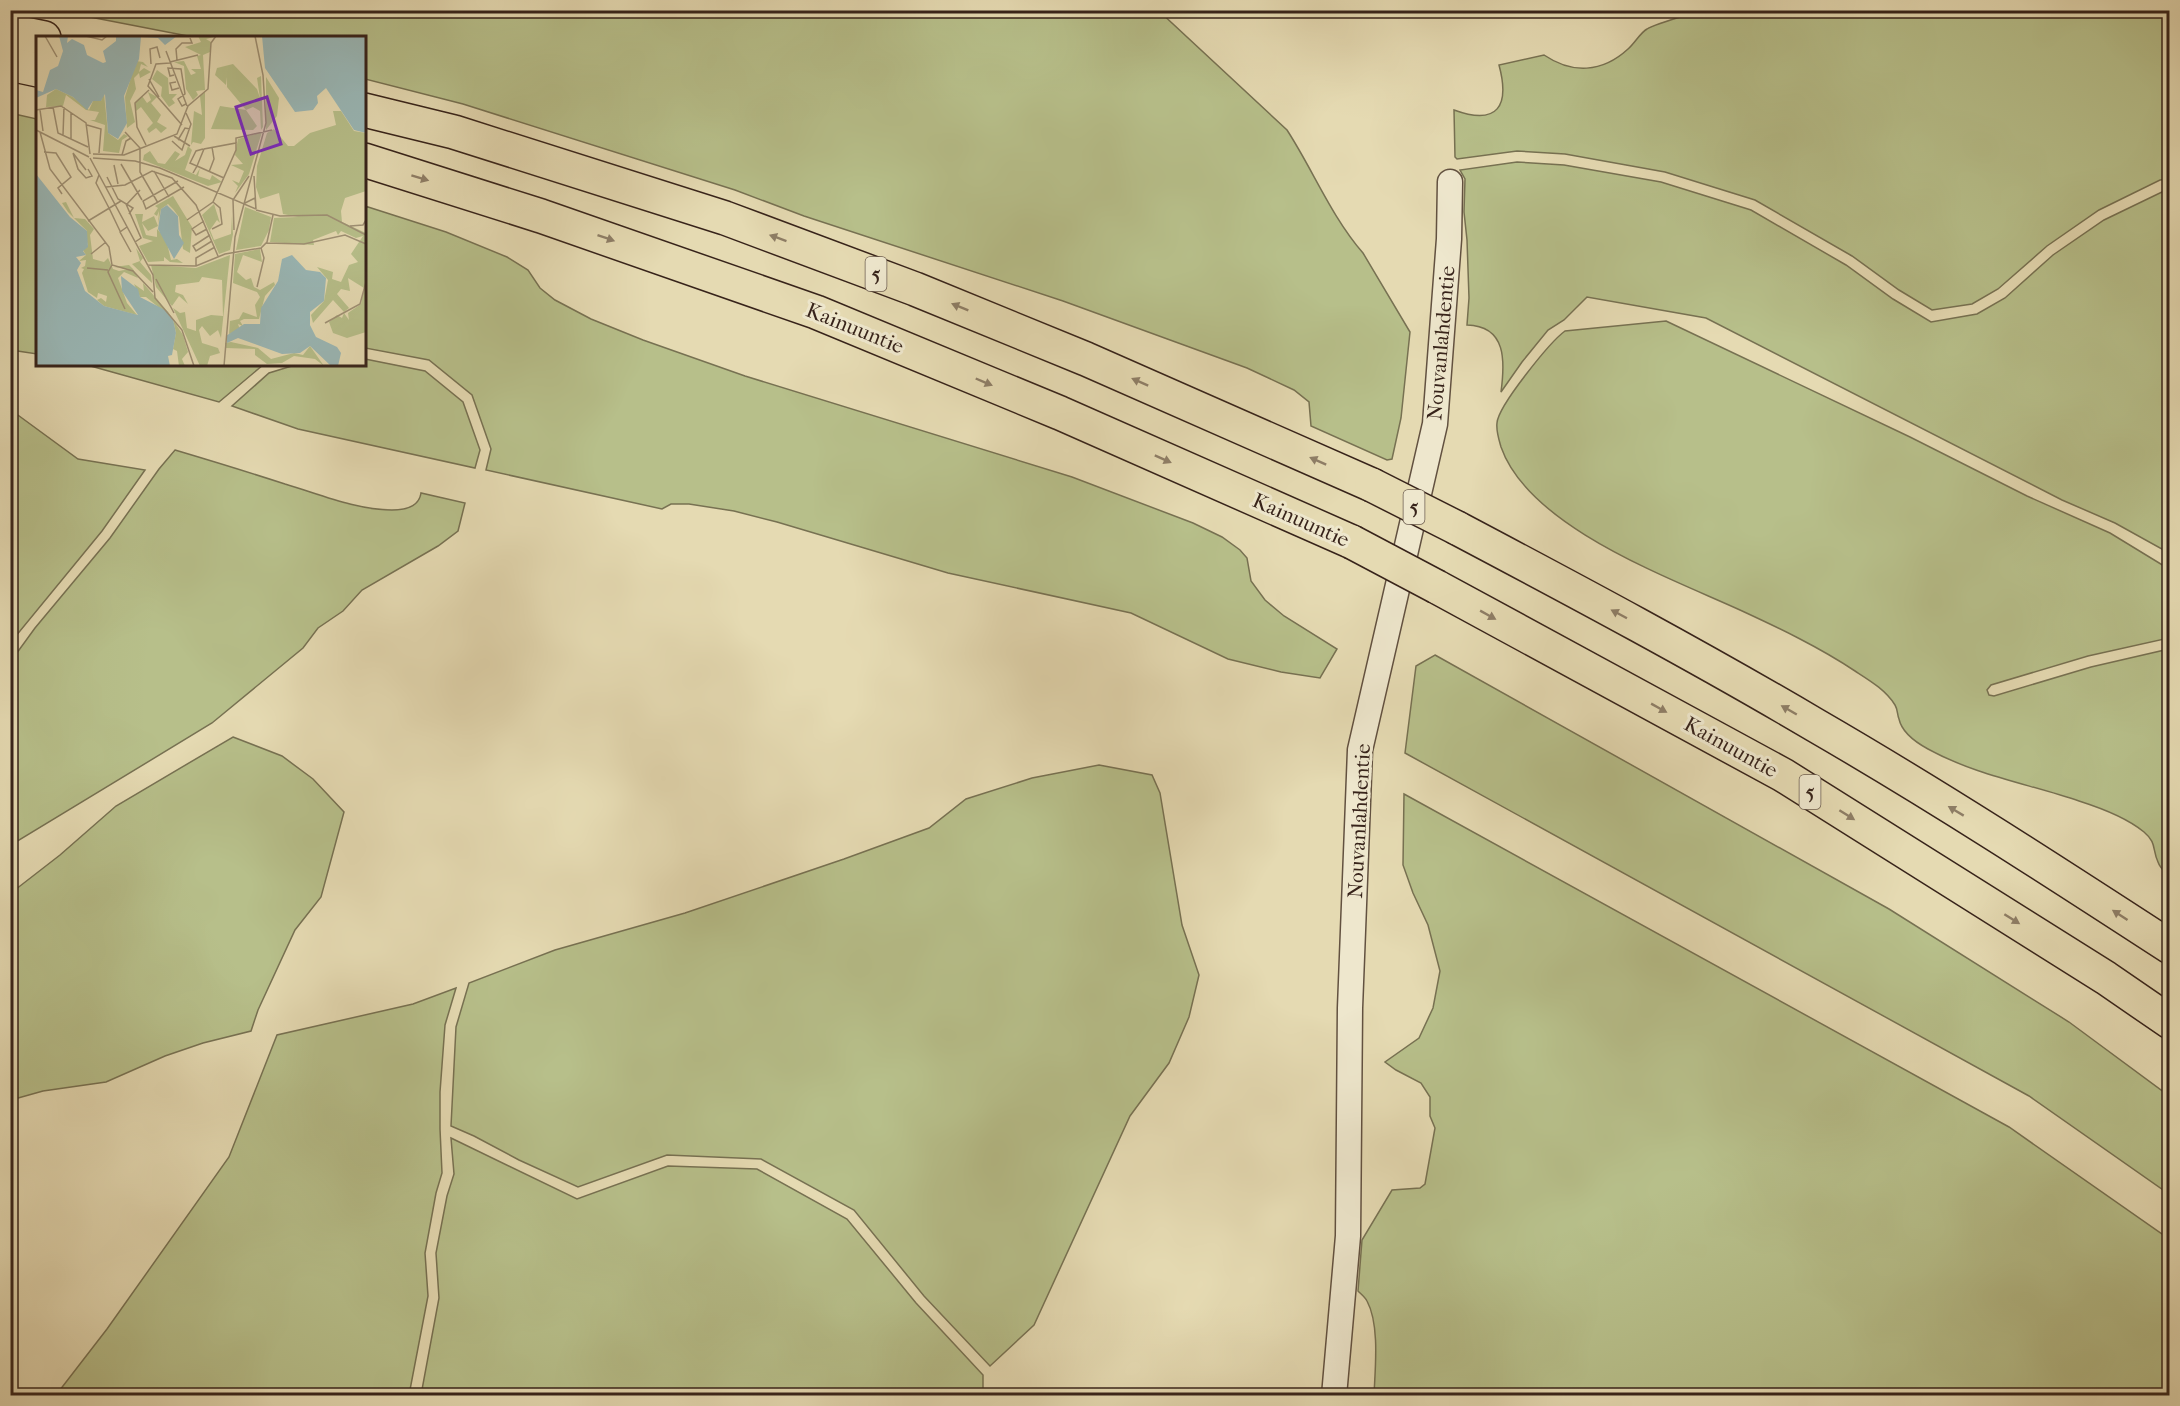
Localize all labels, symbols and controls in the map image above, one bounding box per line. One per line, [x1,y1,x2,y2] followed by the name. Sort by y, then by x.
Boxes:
[36,36,366,366] inset map
[411,174,429,183] one-way arrow
[769,232,787,242] one-way arrow
[597,234,615,244] one-way arrow
[866,257,886,291] road number: 5
[1422,265,1460,421] street label: Nouvanlahdentie
[803,298,907,358] street label: Kainuuntie
[951,302,969,311] one-way arrow
[976,377,994,387] one-way arrow
[1131,378,1148,387] one-way arrow
[1155,454,1173,464] one-way arrow
[1309,456,1327,466] one-way arrow
[1249,488,1353,552] street label: Kainuuntie
[1404,490,1424,524] road number: 5
[1610,609,1627,619] one-way arrow
[1480,610,1497,620] one-way arrow
[1651,703,1668,713] one-way arrow
[1780,705,1797,715] one-way arrow
[1680,712,1782,782] street label: Kainuuntie
[1343,743,1375,899] street label: Nouvanlahdentie
[1800,775,1820,809] road number: 5
[1948,805,1964,816] one-way arrow
[1839,810,1855,821] one-way arrow
[2113,909,2129,921] one-way arrow
[2004,913,2020,924] one-way arrow

